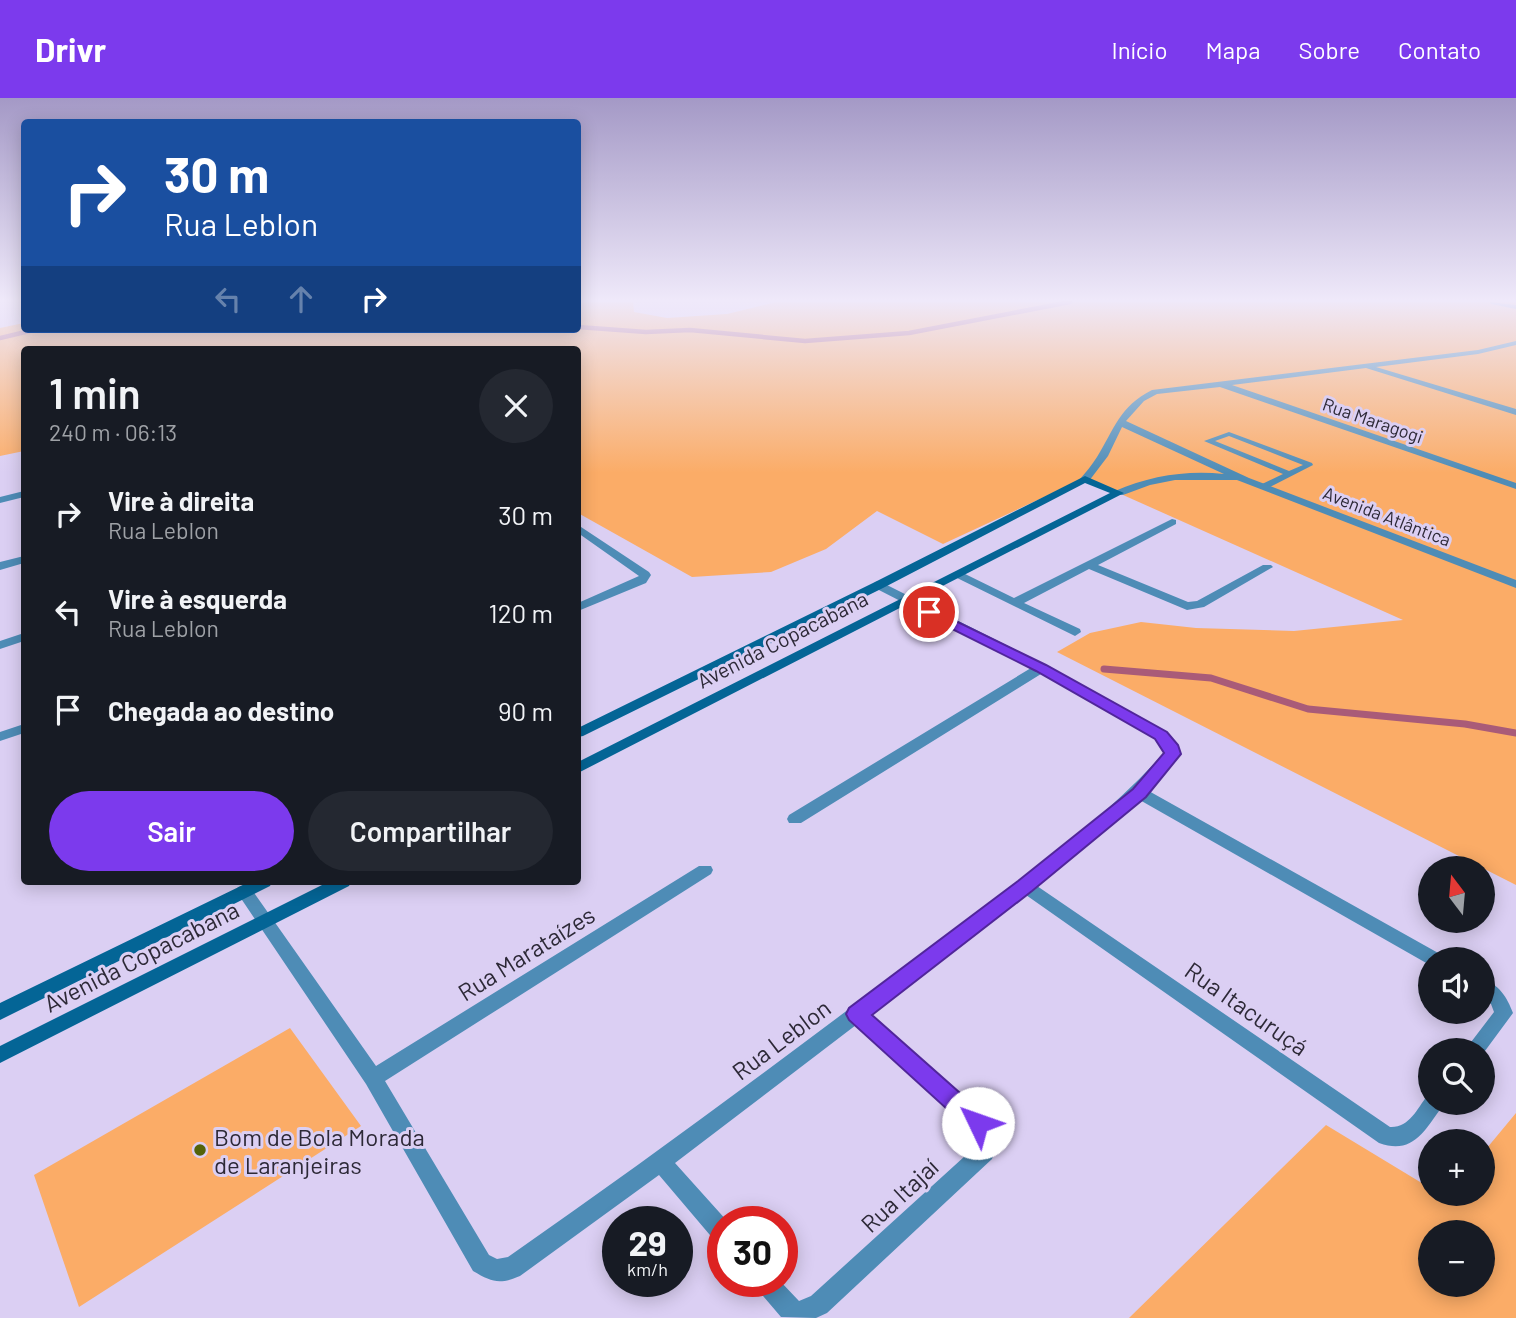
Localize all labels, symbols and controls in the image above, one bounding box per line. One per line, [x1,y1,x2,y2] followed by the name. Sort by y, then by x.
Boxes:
[35,29,106,69] text: Drivr
[1112,35,1168,64] text: Início
[1206,35,1260,64] text: Mapa
[1298,35,1360,64] text: Sobre
[1398,35,1481,64] text: Contato
[164,144,269,203] text: 30 m
[49,147,140,238] icon: right
[164,204,318,242] text: Rua Leblon
[209,280,247,318] icon: left
[282,280,320,318] icon: ahead
[355,280,393,318] icon: right
[49,367,141,417] text: 1 min
[479,369,553,443] button: close
[1320,393,1426,447] street label: Rua Maragogi
[49,418,177,446] text: 240 m · 06:13
[1320,482,1454,550] street label: Avenida Atlântica
[108,485,254,516] text: Vire à direita
[49,495,87,533] icon: right
[498,499,553,530] text: 30 m
[108,516,219,544] text: Rua Leblon
[899,582,959,642] pin
[108,583,287,614] text: Vire à esquerda
[692,585,872,693] street label: Avenida Copacabana
[49,593,87,631] icon: left
[910,593,948,631] icon: arrive
[489,597,553,628] text: 120 m
[108,614,219,642] text: Rua Leblon
[49,691,87,729] icon: arrive
[108,695,334,726] text: Chegada ao destino
[498,695,553,726] text: 90 m
[49,791,294,871] button: Sair
[308,791,553,871] button: Compartilhar
[1418,856,1494,933] north arrow
[1418,856,1495,1297] map controls
[38,894,244,1018] street label: Avenida Copacabana
[452,899,600,1007] street label: Rua Marataízes
[1418,947,1495,1024] button: sound
[1180,955,1314,1061] street label: Rua Itacuruçá
[726,993,836,1085] street label: Rua Leblon
[1418,1038,1495,1115] button: search
[941,1086,1015,1160] position arrow
[214,1122,425,1179] place label: Bom de Bola Morada de Laranjeiras
[1418,1129,1495,1206] button: +
[192,1142,208,1158] marker: Bom de Bola Morada de Laranjeiras
[854,1152,944,1238] street label: Rua Itajaí
[707,1206,798,1297] speed limit sign: 30
[1418,1220,1495,1297] button: −
[628,1221,667,1263] text: 29
[627,1258,668,1280] text: km/h

